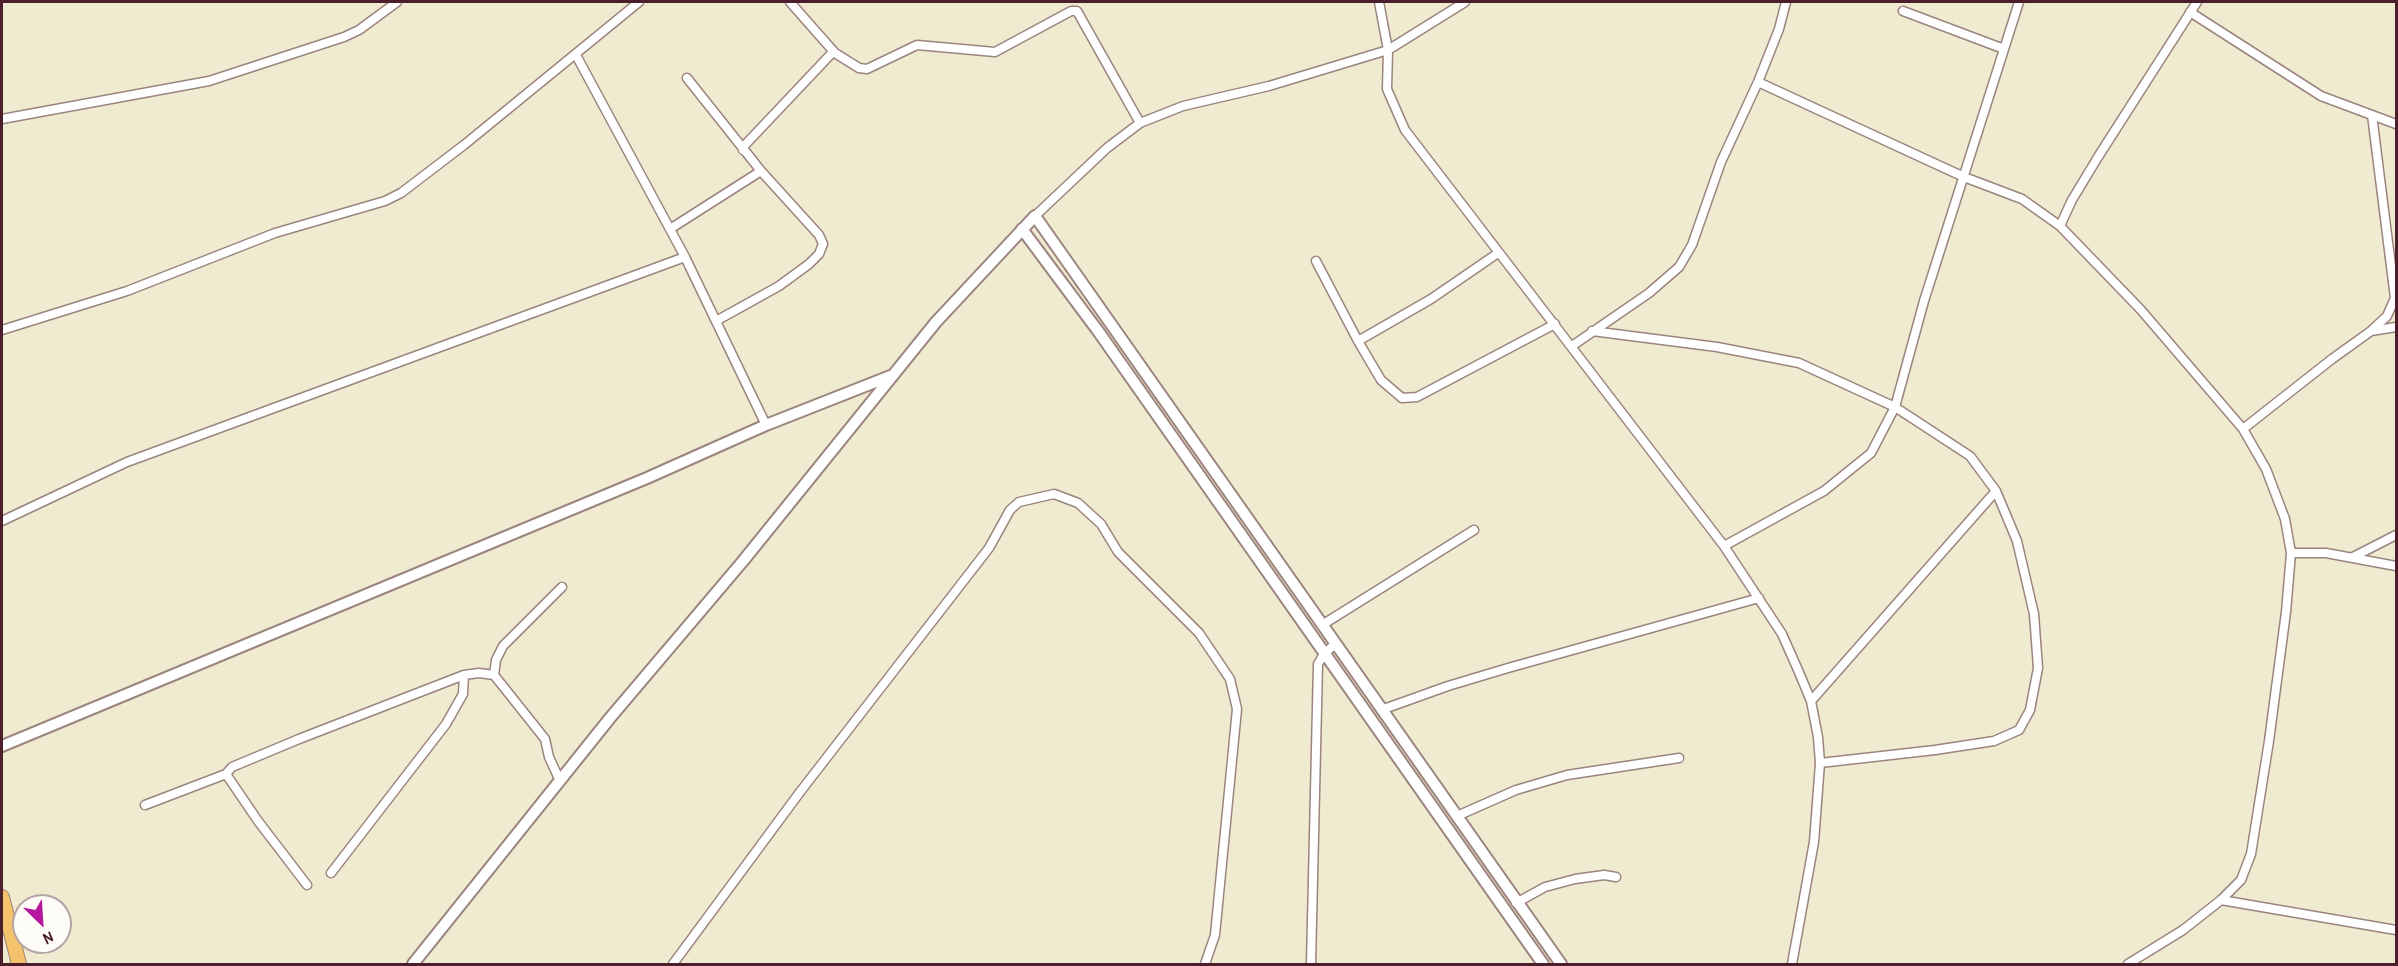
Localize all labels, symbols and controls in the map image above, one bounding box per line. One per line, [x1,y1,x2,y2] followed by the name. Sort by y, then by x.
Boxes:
[12,894,72,954] north arrow
[40,927,57,950] text: N

